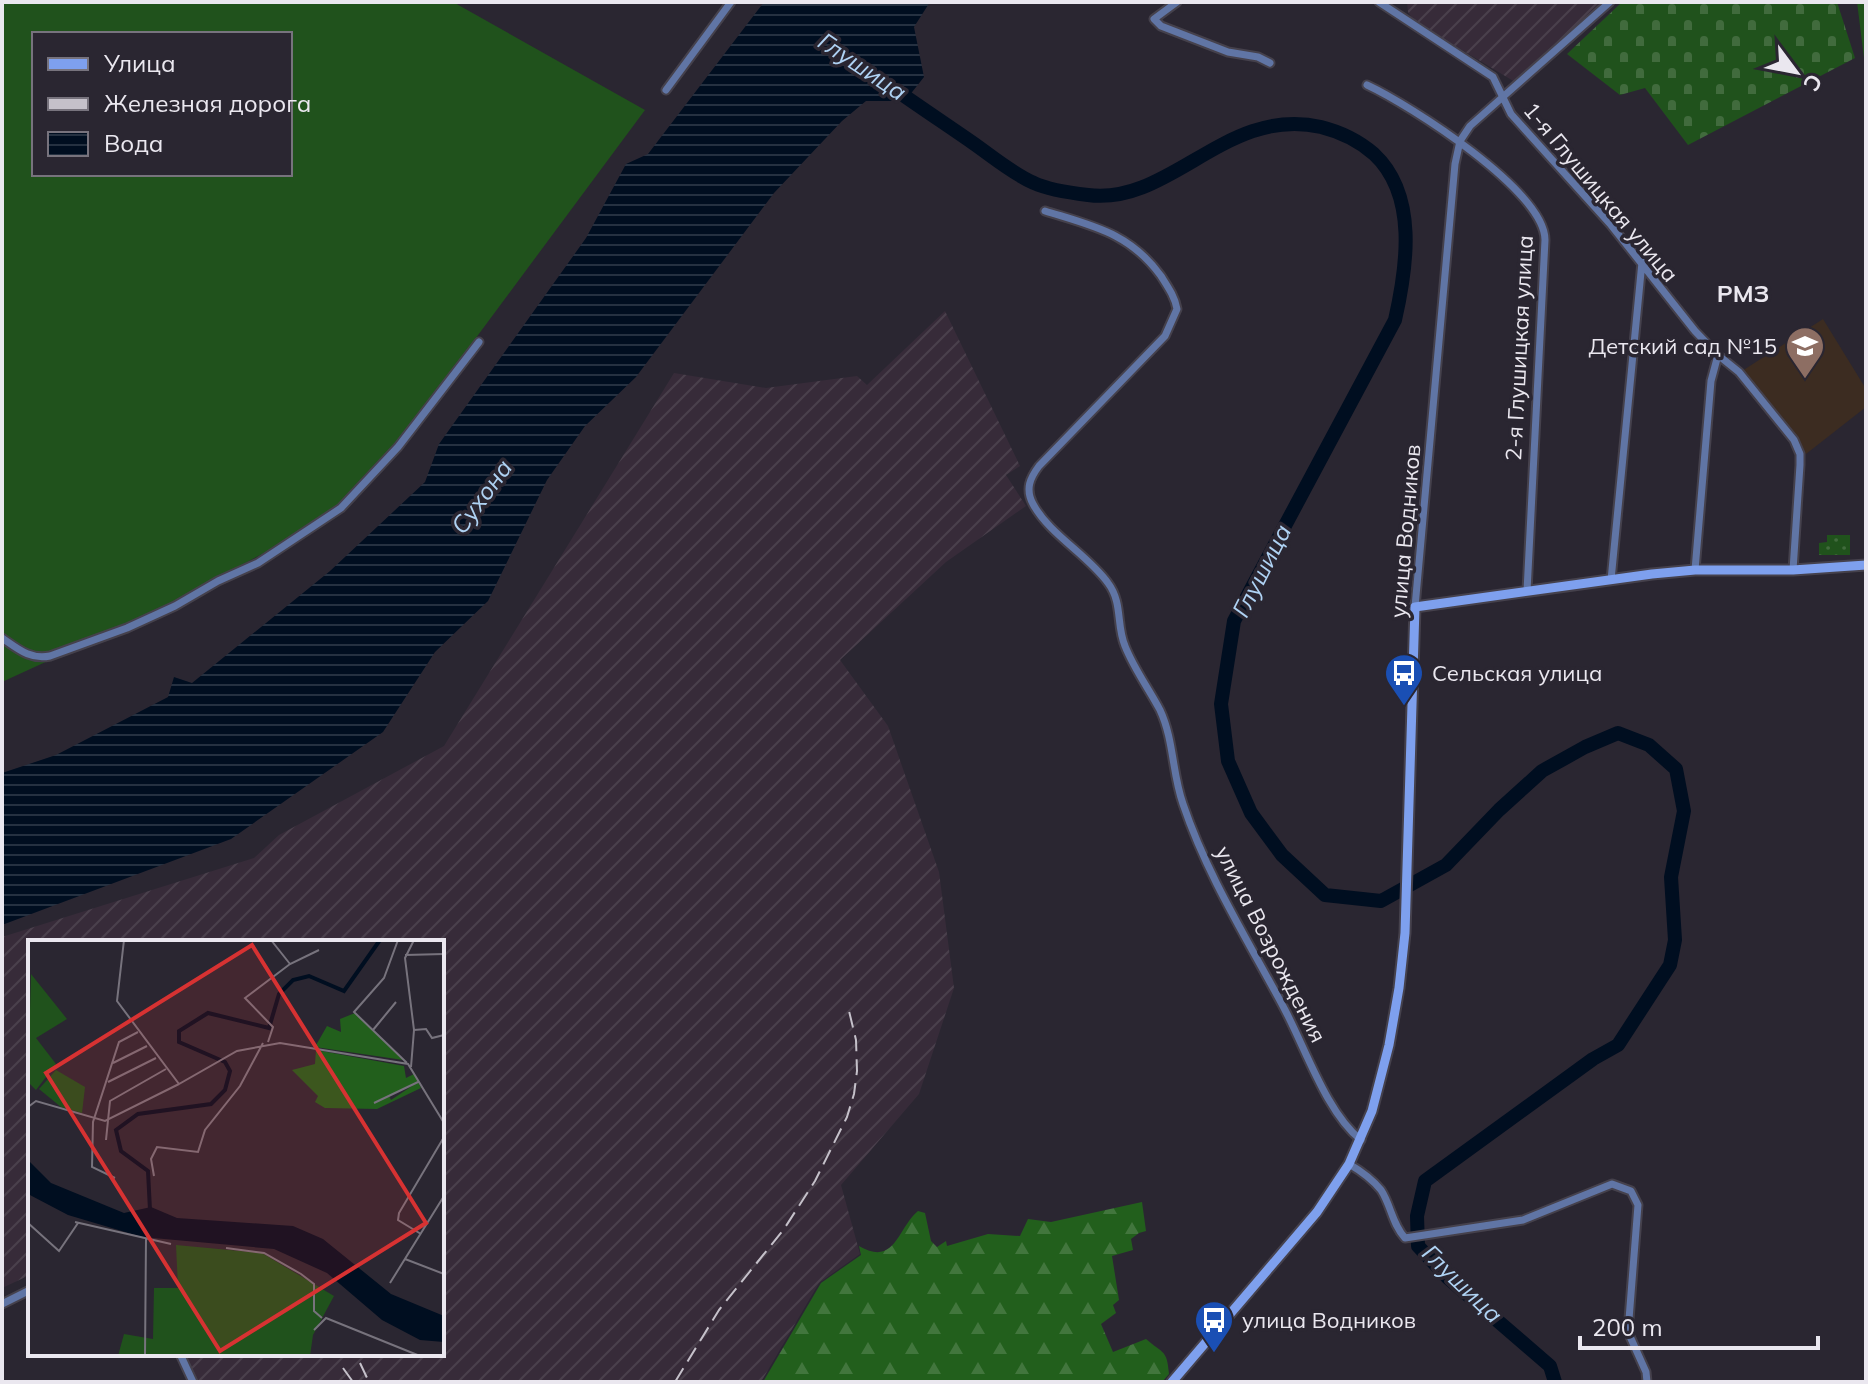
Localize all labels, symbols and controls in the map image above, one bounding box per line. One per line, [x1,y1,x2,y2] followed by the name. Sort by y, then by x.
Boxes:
[813,26,912,107] water label: Глушица
[32,32,292,176] legend
[1756,32,1836,112] north arrow
[103,48,176,78] text: Улица
[1797,69,1829,96] text: С
[104,88,312,118] text: Железная дорога
[1518,96,1684,288] street label: 1-я Глушицкая улица
[104,128,164,158] text: Вода
[1499,234,1539,462] street label: 2-я Глушицкая улица
[1717,278,1769,308] district label: РМЗ
[1784,325,1826,380] school or university icon: Детский сад №15
[1588,332,1777,360] place label: Детский сад №15
[1383,443,1427,619] street label: улица Водников
[444,453,518,539] water label: Сухона
[1225,519,1297,622] water label: Глушица
[1383,652,1425,707] bus stop icon: Сельская улица
[1432,659,1602,687] place label: Сельская улица
[1209,841,1333,1047] street label: улица Возрождения
[28,940,444,1356] inset map
[1416,1238,1509,1329] water label: Глушица
[1193,1299,1235,1354] bus stop icon: улица Водников
[1580,1300,1818,1350] scale bar
[1242,1306,1416,1334] place label: улица Водников
[1592,1312,1663,1342] text: 200 m

